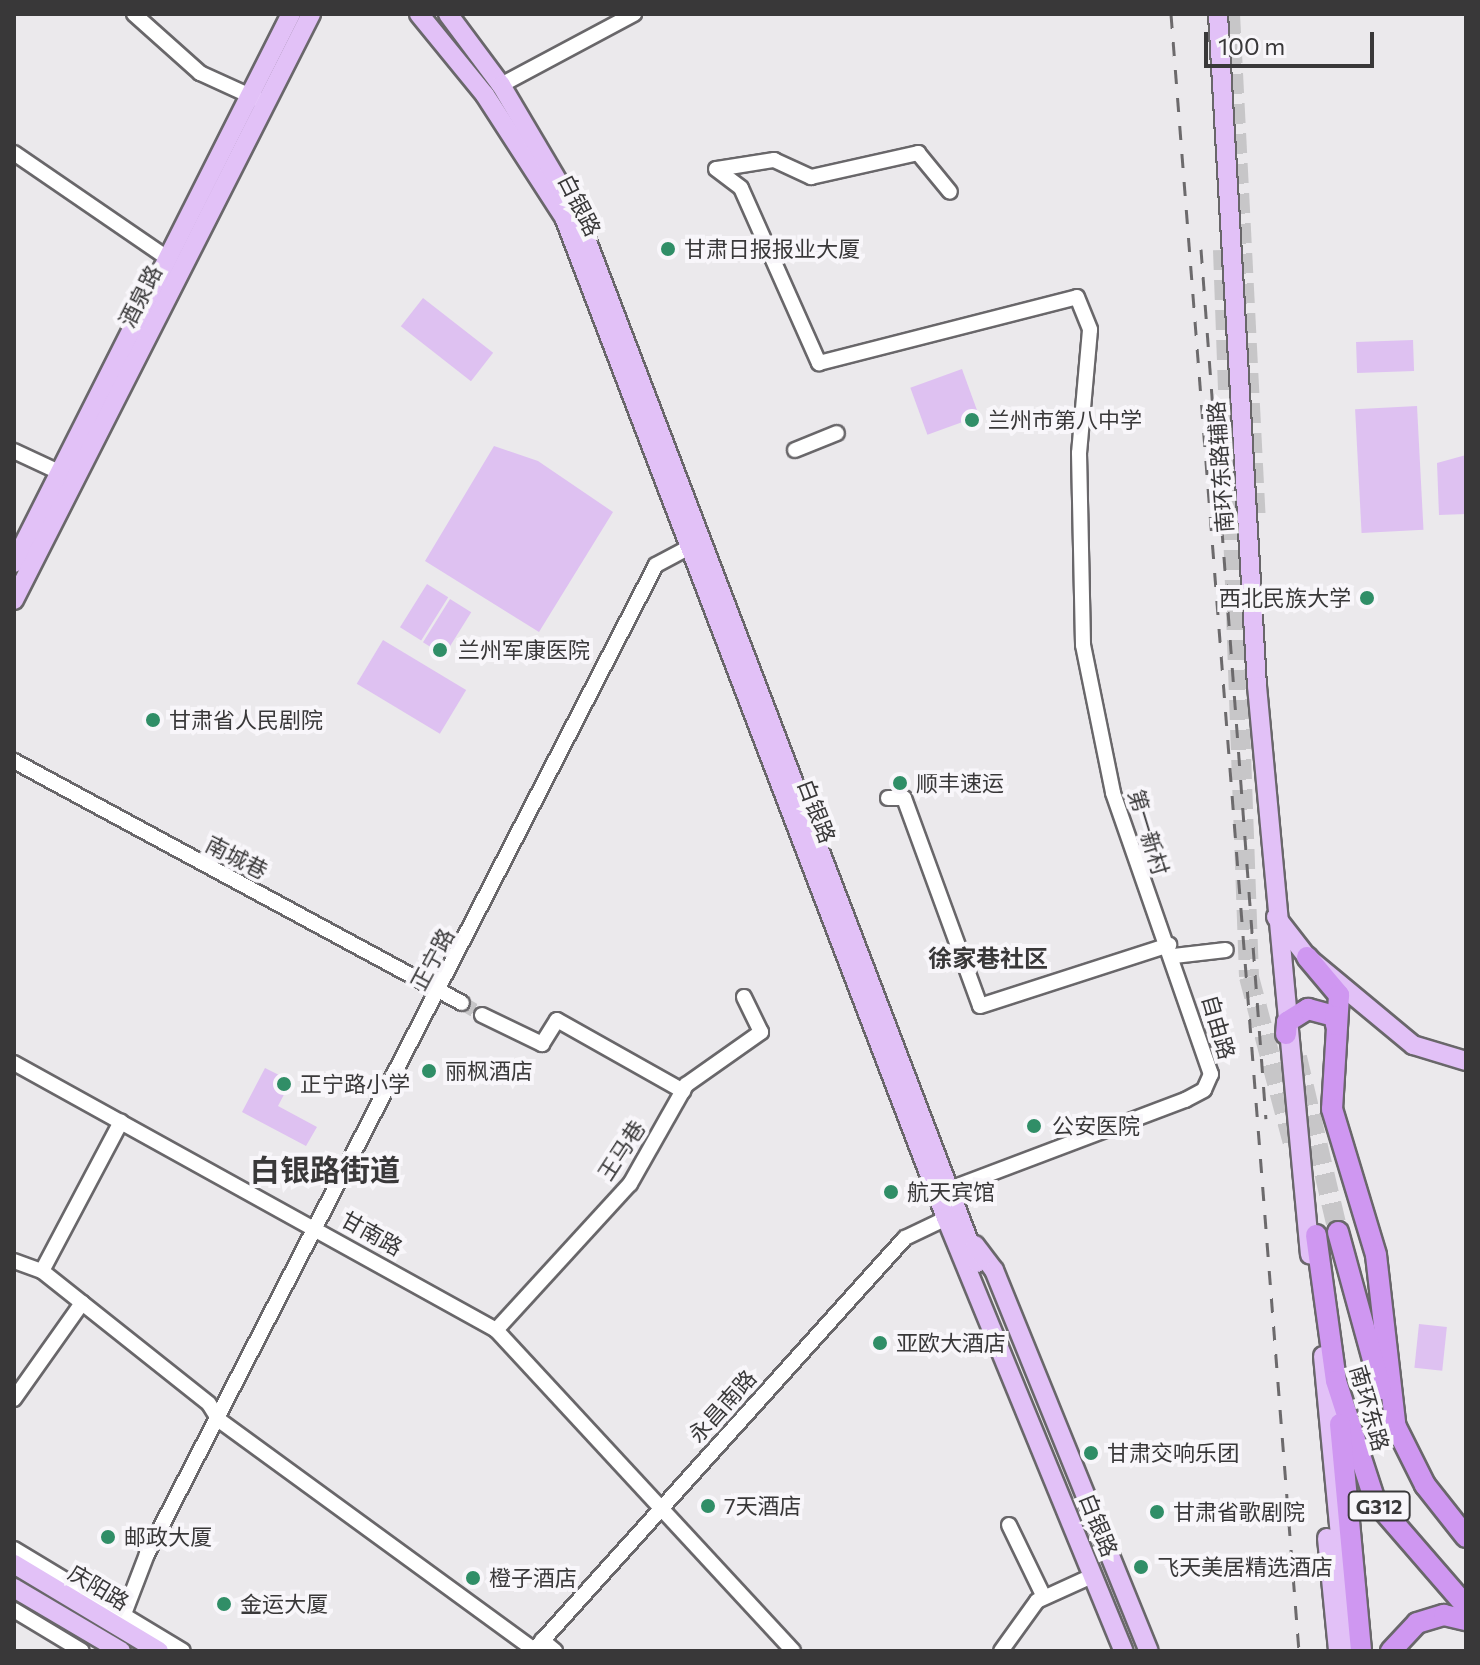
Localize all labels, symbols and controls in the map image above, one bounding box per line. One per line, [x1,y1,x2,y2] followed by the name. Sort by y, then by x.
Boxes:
[1208,16,1378,66] scale bar
[1218,31,1285,60] text: 100 m
[553,170,607,240] street label: 白银路
[684,236,860,262] place label: 甘肃日报报业大厦
[659,240,677,258] marker: 甘肃日报报业大厦
[113,261,167,331] street label: 酒泉路
[1202,400,1238,534] street label: 南环东路辅路
[988,407,1142,433] place label: 兰州市第八中学
[963,411,981,429] marker: 兰州市第八中学
[1219,585,1351,611] place label: 西北民族大学
[1358,589,1376,607] marker: 西北民族大学
[458,637,590,663] place label: 兰州军康医院
[429,639,451,661] marker: 兰州军康医院
[169,707,323,733] place label: 甘肃省人民剧院
[144,711,162,729] marker: 甘肃省人民剧院
[916,770,1004,796] place label: 顺丰速运
[891,774,909,792] marker: 顺丰速运
[793,775,841,847] street label: 白银路
[1124,786,1174,878] street label: 第一新村
[202,830,272,884] street label: 南城巷
[405,924,459,994] street label: 正宁路
[928,944,1048,972] district label: 徐家巷社区
[1197,992,1241,1062] street label: 自由路
[445,1058,533,1084] place label: 丽枫酒店
[420,1062,438,1080] marker: 丽枫酒店
[300,1071,410,1097] place label: 正宁路小学
[275,1075,293,1093] marker: 正宁路小学
[1052,1113,1140,1139] place label: 公安医院
[592,1115,650,1185] street label: 王马巷
[1023,1115,1045,1137] marker: 公安医院
[250,1151,400,1187] district label: 白银路街道
[907,1179,995,1205] place label: 航天宾馆
[882,1183,900,1201] marker: 航天宾馆
[337,1205,407,1261] street label: 甘南路
[896,1330,1006,1356] place label: 亚欧大酒店
[871,1334,889,1352] marker: 亚欧大酒店
[1345,1362,1395,1454] street label: 南环东路
[683,1364,761,1448] street label: 永昌南路
[1107,1440,1239,1466] place label: 甘肃交响乐团
[1082,1444,1100,1462] marker: 甘肃交响乐团
[1074,1489,1124,1561] street label: 白银路
[1347,1490,1411,1522] road number: G312
[724,1493,802,1519] place label: 7天酒店
[699,1497,717,1515] marker: 7天酒店
[1173,1499,1305,1525] place label: 甘肃省歌剧院
[1148,1503,1166,1521] marker: 甘肃省歌剧院
[124,1524,212,1550] place label: 邮政大厦
[99,1528,117,1546] marker: 邮政大厦
[1157,1554,1333,1580] place label: 飞天美居精选酒店
[1132,1558,1150,1576] marker: 飞天美居精选酒店
[64,1559,134,1615] street label: 庆阳路
[489,1565,577,1591] place label: 橙子酒店
[464,1569,482,1587] marker: 橙子酒店
[240,1591,328,1617] place label: 金运大厦
[215,1595,233,1613] marker: 金运大厦

